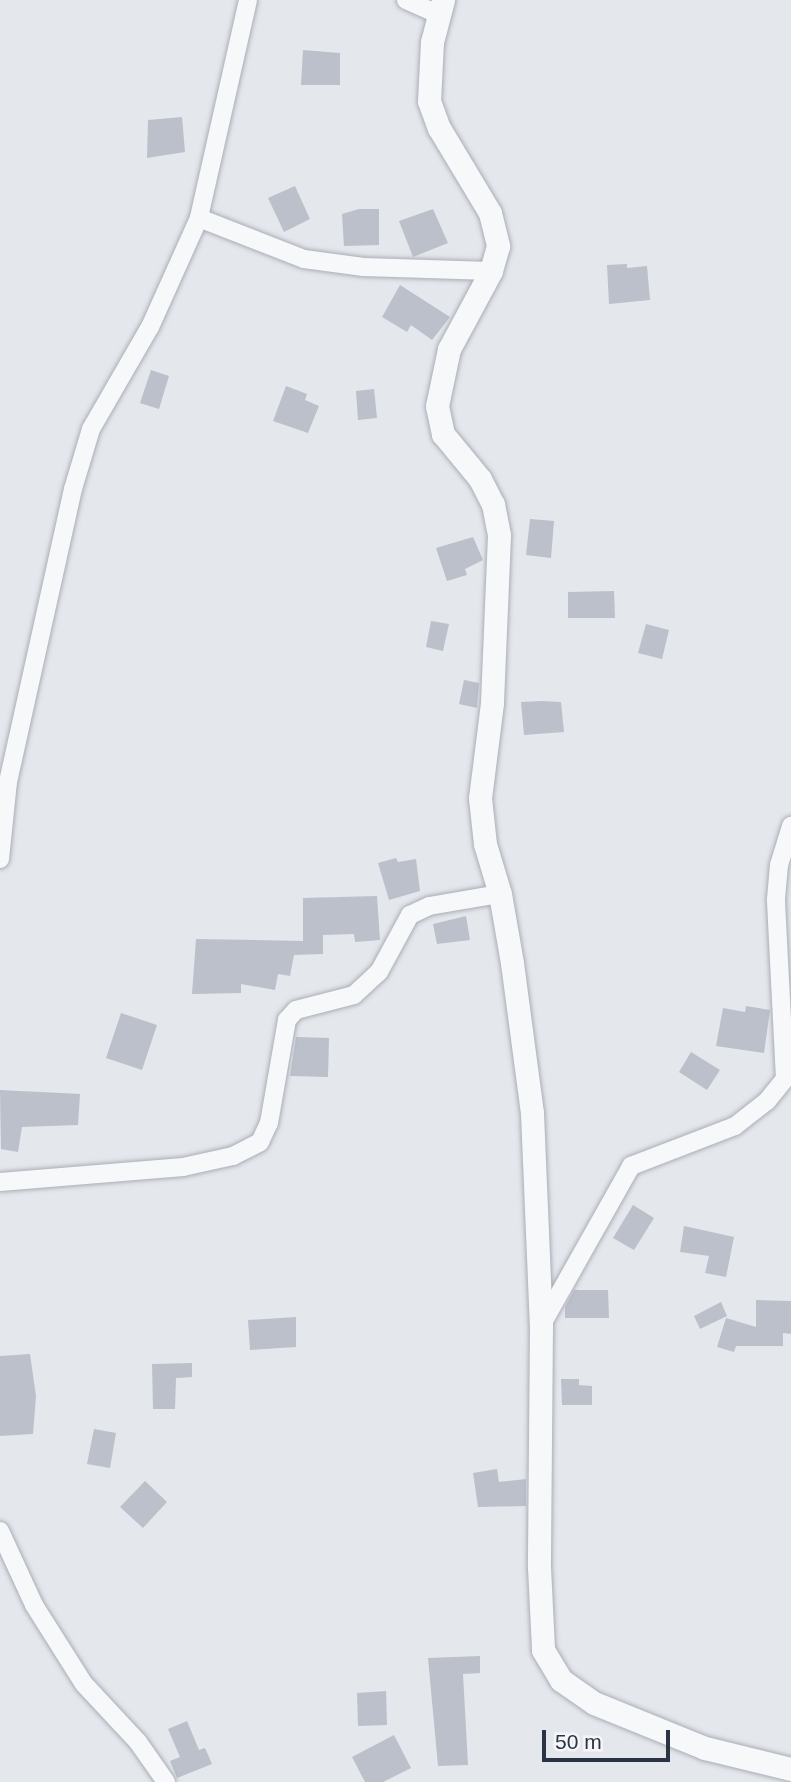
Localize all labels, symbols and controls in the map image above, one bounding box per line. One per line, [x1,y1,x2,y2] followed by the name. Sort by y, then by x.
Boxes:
[546,1716,674,1760] scale bar
[555,1730,602,1753] text: 50 m

